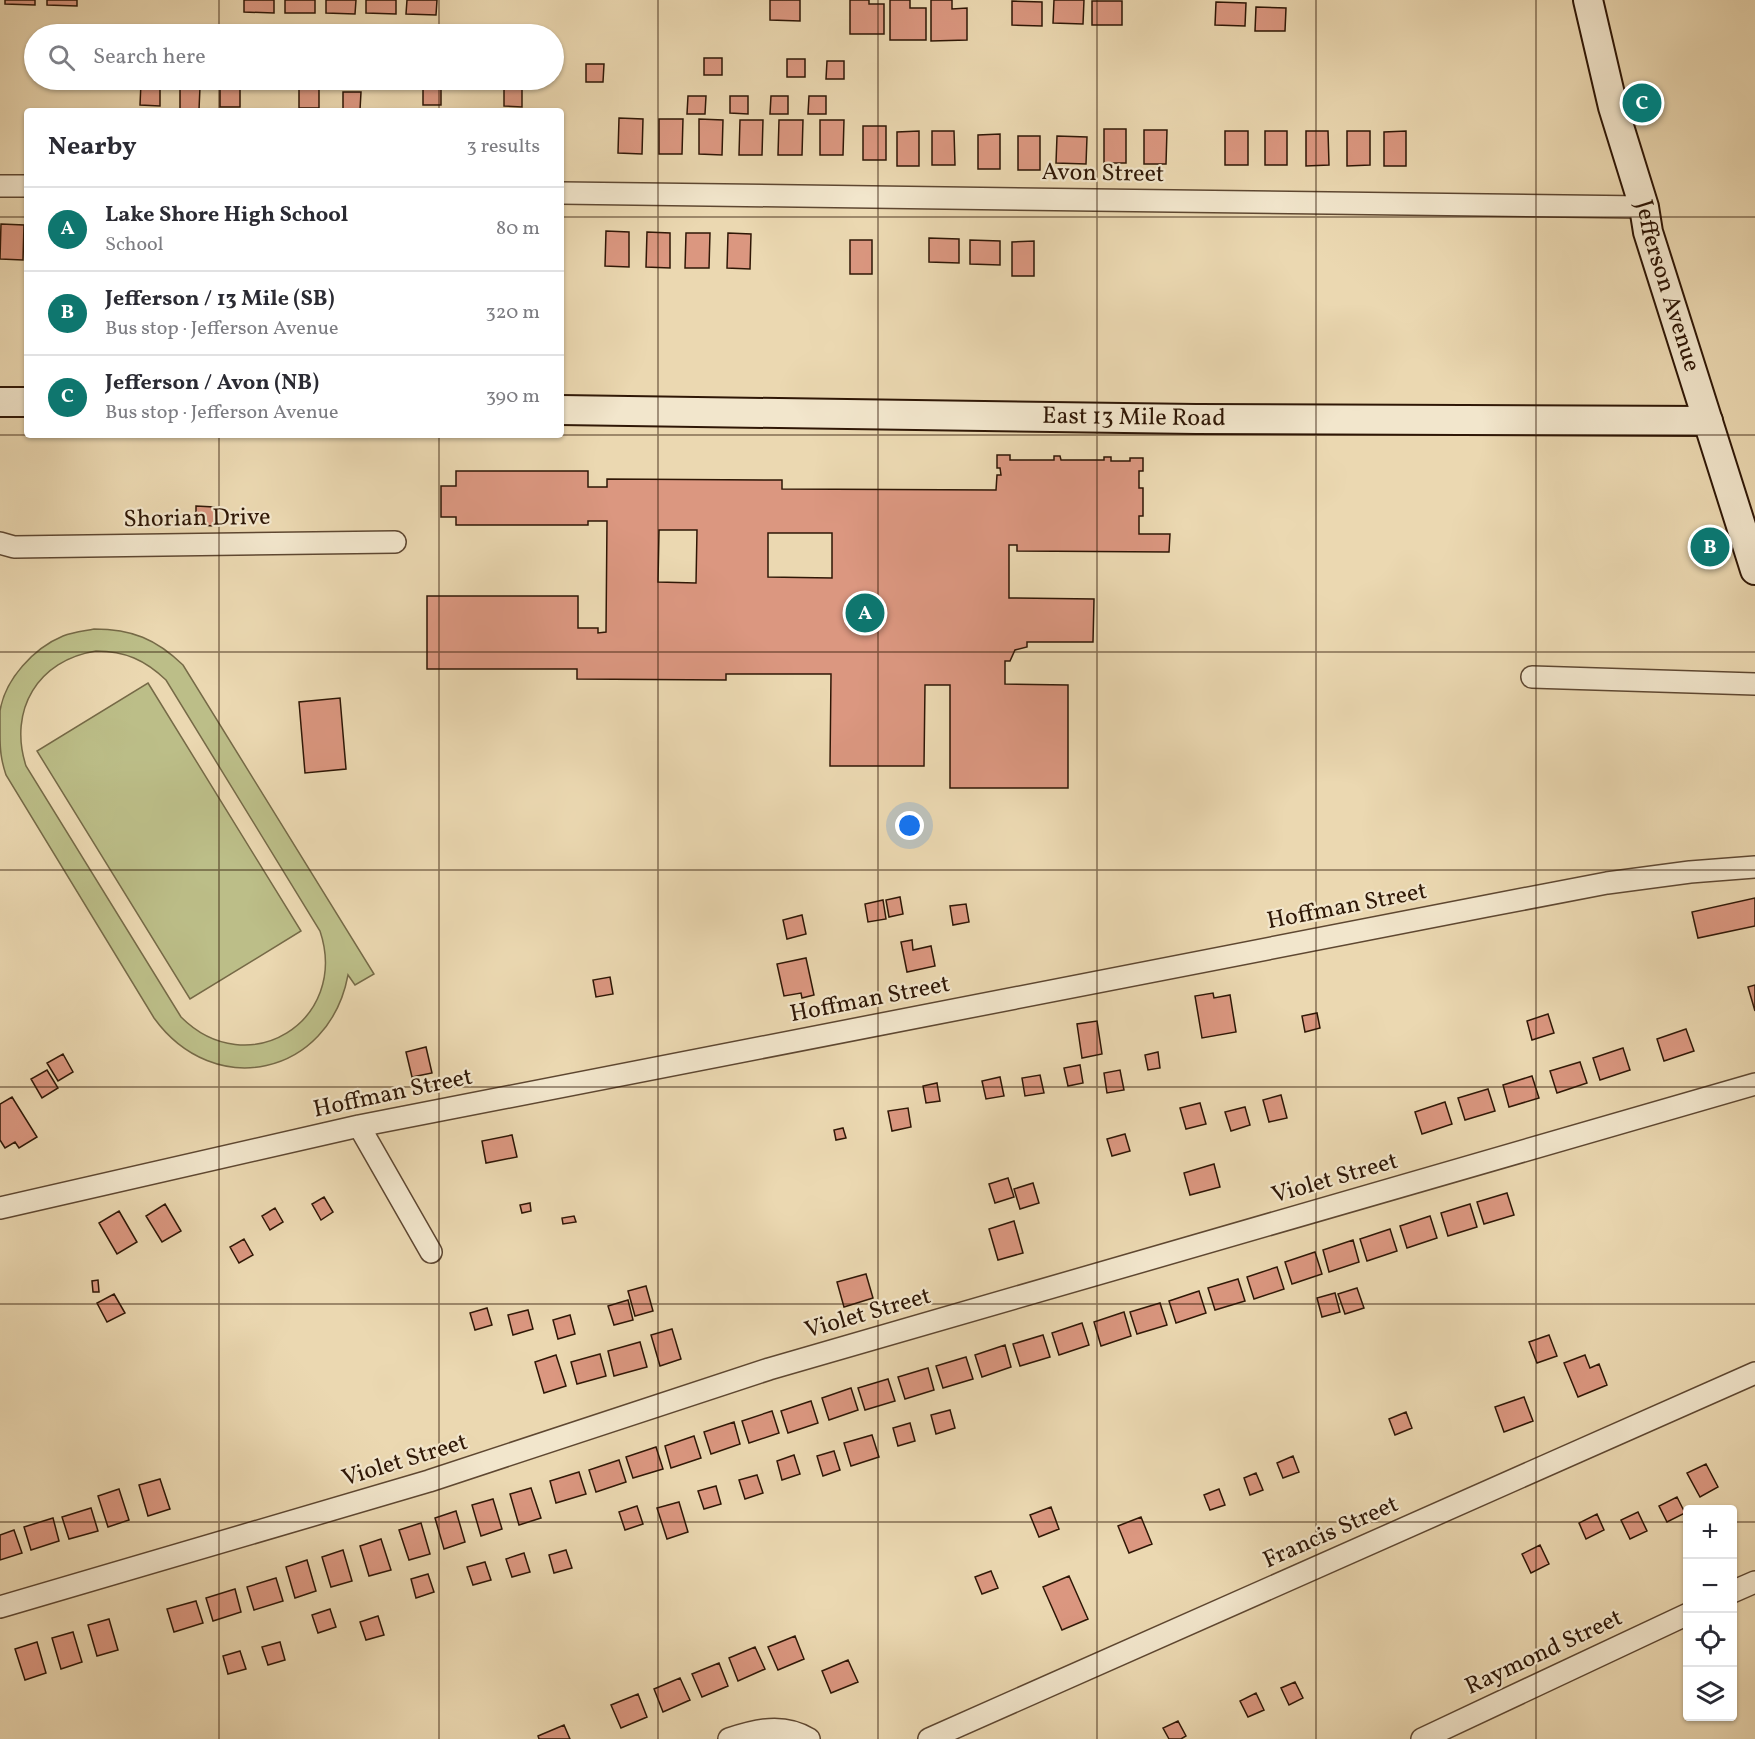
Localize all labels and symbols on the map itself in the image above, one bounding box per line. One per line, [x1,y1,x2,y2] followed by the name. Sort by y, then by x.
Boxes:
[1622,80,1662,126] pin: C
[1041,156,1165,192] street label: Avon Street
[1626,196,1708,376] street label: Jefferson Avenue
[1042,400,1226,436] street label: East 13 Mile Road
[123,501,271,537] street label: Shorian Drive
[1690,524,1730,570] pin: B
[846,590,884,636] pin: A
[895,811,924,840] your location
[1264,875,1430,939] street label: Hoffman Street
[787,968,953,1032] street label: Hoffman Street
[310,1061,476,1127] street label: Hoffman Street
[1268,1145,1402,1213] street label: Violet Street
[801,1280,935,1348] street label: Violet Street
[338,1426,472,1496] street label: Violet Street
[1258,1488,1404,1578] street label: Francis Street
[1460,1602,1628,1704] street label: Raymond Street

